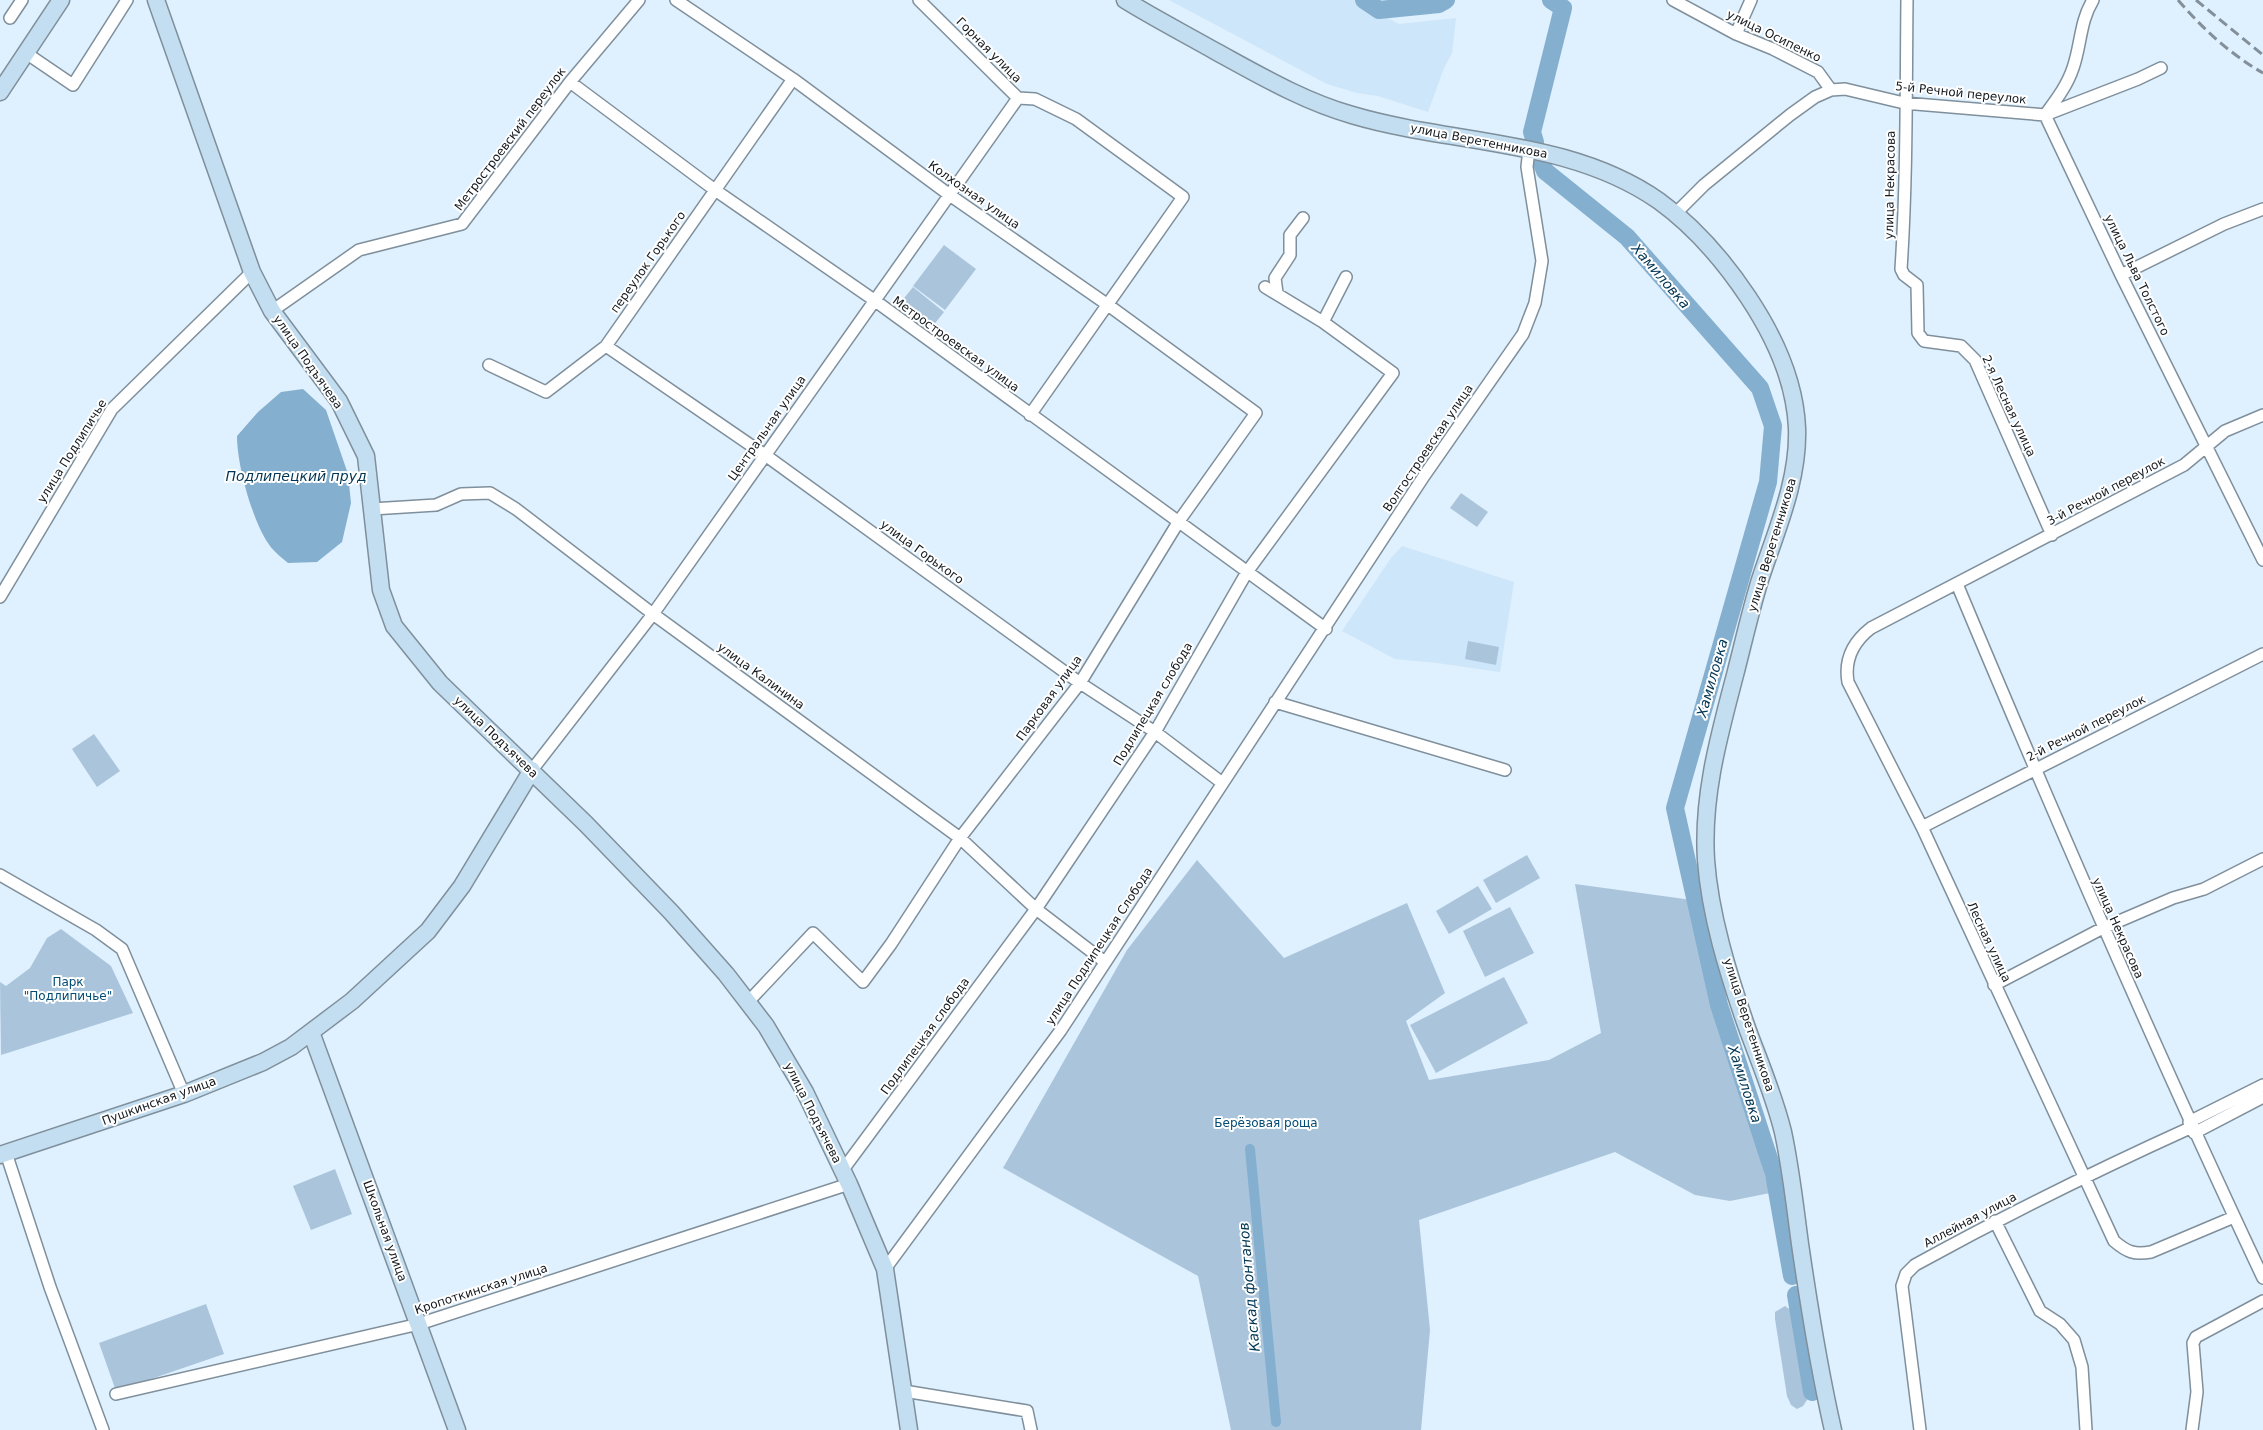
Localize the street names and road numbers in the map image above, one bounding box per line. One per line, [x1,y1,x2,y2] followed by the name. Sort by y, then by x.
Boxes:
[1724,7,1824,65] street label: улица Осипенко
[953,14,1025,86] street label: Горная улица
[452,65,568,213] street label: Метростроевский переулок
[1895,79,2027,107] street label: 5-й Речной переулок
[1409,121,1549,161] street label: улица Веретенникова
[1882,130,1898,240] street label: улица Некрасова
[925,158,1023,232] street label: Колхозная улица
[608,208,688,316] street label: переулок Горького
[2102,212,2172,338] street label: улица Льва Толстого
[890,293,1022,395] street label: Метростроевская улица
[270,312,346,412] street label: улица Подъячева
[1979,353,2039,459] street label: 2-я Лесная улица
[725,373,809,483] street label: Центральная улица
[1380,382,1476,514] street label: Волгостроевская улица
[34,397,110,505] street label: улица Подлипичье
[2045,454,2167,528] street label: 3-й Речной переулок
[1745,476,1799,614] street label: улица Веретенникова
[878,517,966,587] street label: улица Горького
[715,640,807,712] street label: улица Калинина
[1111,640,1195,768] street label: Подлипецкая слобода
[1013,653,1085,743] street label: Парковая улица
[2024,692,2148,764] street label: 2-й Речной переулок
[451,693,541,781] street label: улица Подъячева
[1043,865,1155,1027] street label: улица Подлипецкая Слобода
[2089,875,2147,981] street label: улица Некрасова
[1964,899,2014,985] street label: Лесная улица
[1721,957,1777,1093] street label: улица Веретенникова
[878,975,972,1097] street label: Подлипецкая слобода
[782,1060,844,1166] street label: улица Подъячева
[100,1074,218,1128] street label: Пушкинская улица
[360,1179,410,1283] street label: Школьная улица
[1921,1190,2019,1250] street label: Аллейная улица
[413,1261,549,1317] street label: Кропоткинская улица

